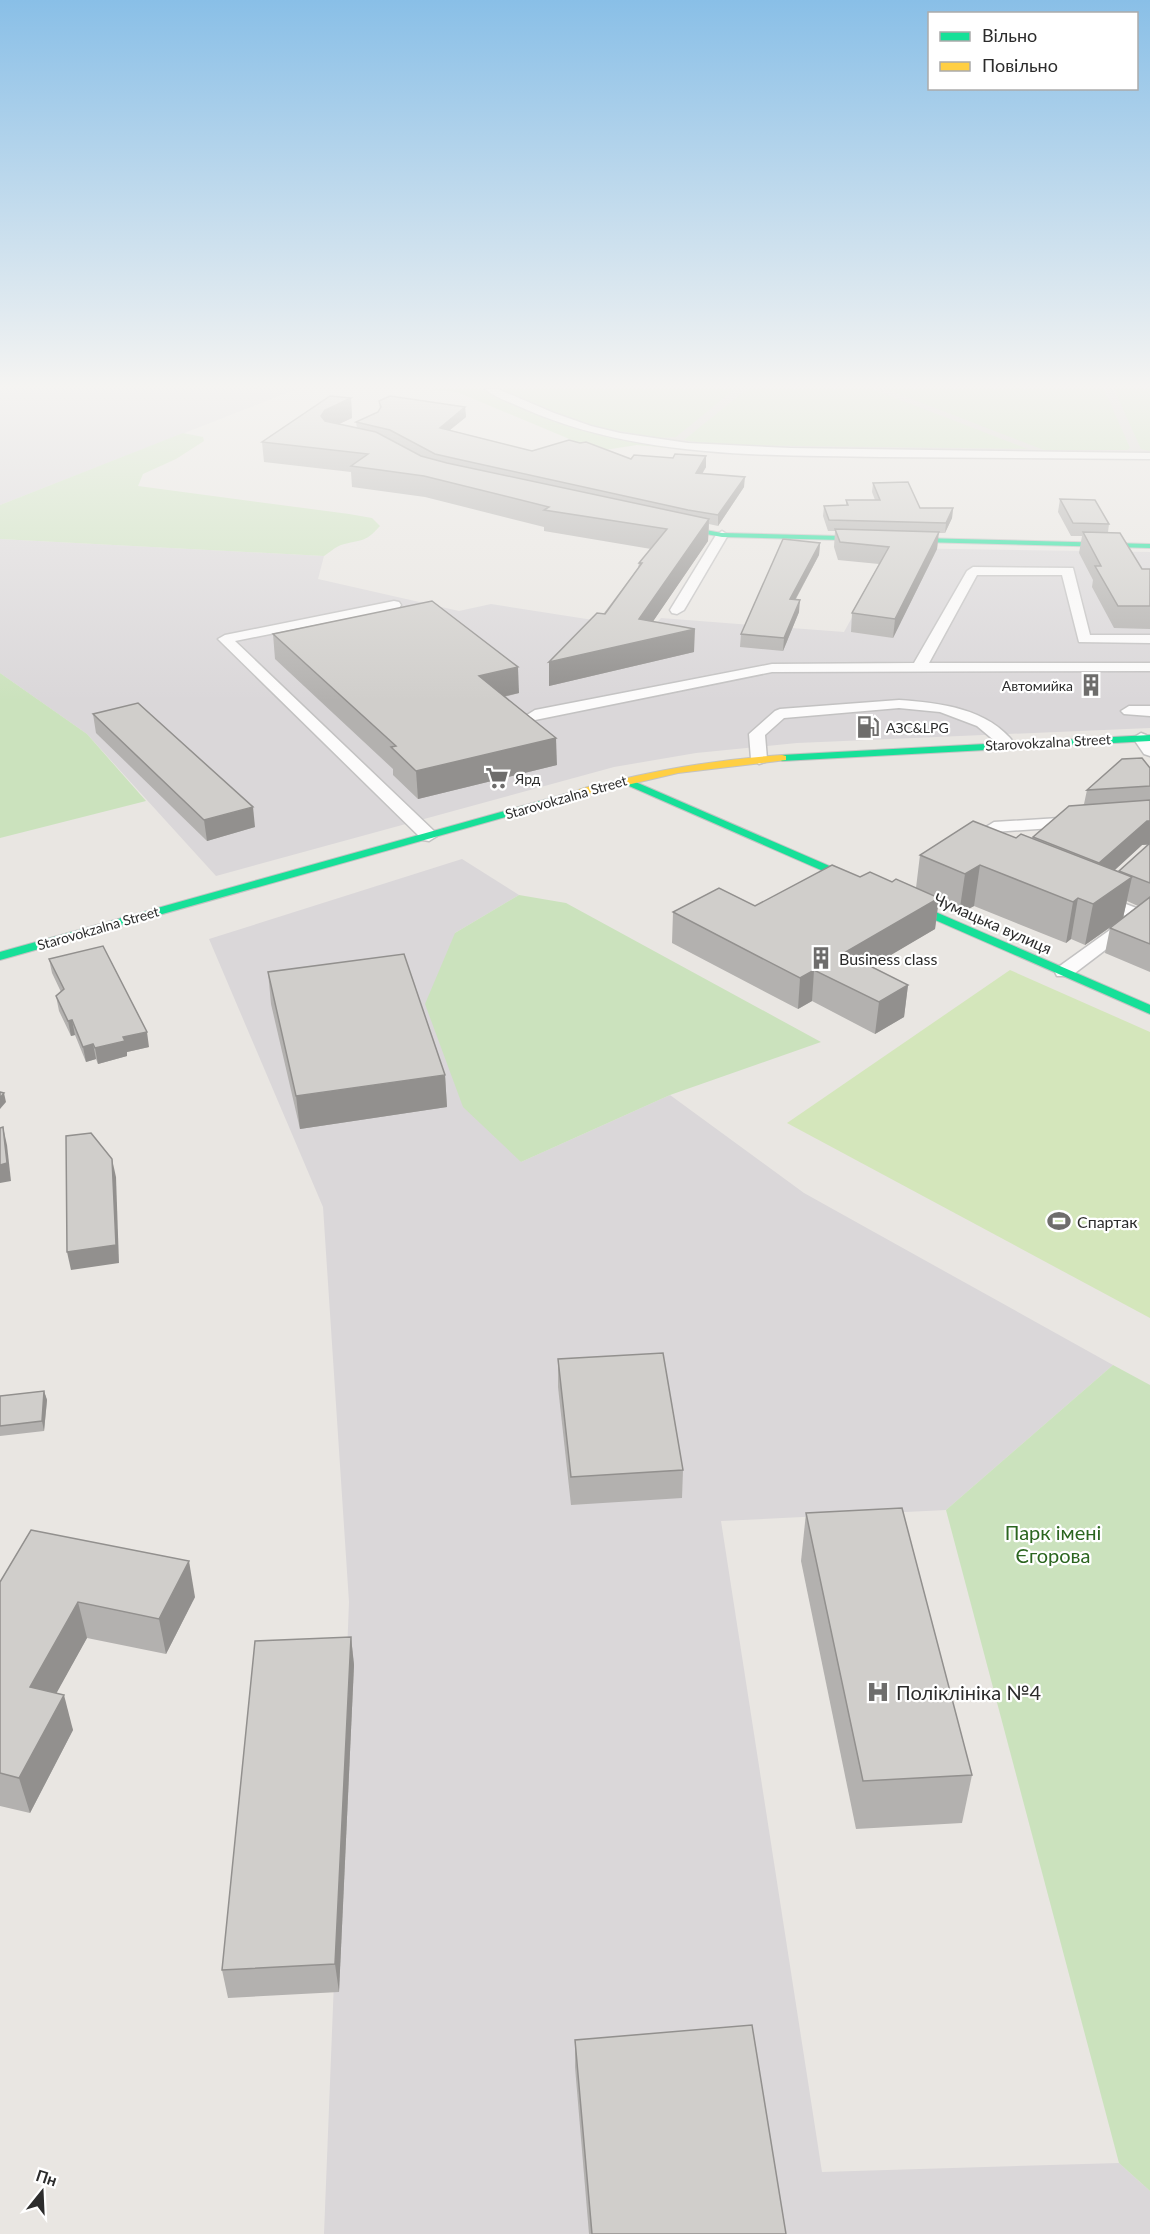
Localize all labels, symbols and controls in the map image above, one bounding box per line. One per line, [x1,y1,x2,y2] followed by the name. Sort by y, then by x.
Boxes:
[928,12,1138,90] legend
[982,24,1037,46] text: Вільно
[982,54,1058,76] text: Повільно
[1078,672,1104,698] building icon: Автомийка
[1002,677,1073,694] place label: Автомийка
[855,714,881,740] fuel station icon: АЗС&LPG
[886,719,949,736] place label: АЗС&LPG
[985,730,1111,754] street label: Starovokzalna Street
[484,765,510,791] supermarket icon: Ярд
[514,770,541,787] place label: Ярд
[503,772,629,822] street label: Starovokzalna Street
[931,889,1055,957] street label: Чумацька вулиця
[35,903,161,953] street label: Starovokzalna Street
[808,945,834,971] building icon: Business class
[839,949,937,968] place label: Business class
[1046,1208,1072,1234] sports icon: Спартак
[1077,1212,1138,1231] place label: Спартак
[1005,1520,1101,1567] park label: Парк імені Єгорова
[865,1679,891,1705] hospital icon: Поліклініка №4
[896,1680,1041,1704] place label: Поліклініка №4
[12,2162,72,2222] north arrow
[34,2165,60,2190] text: Пн

